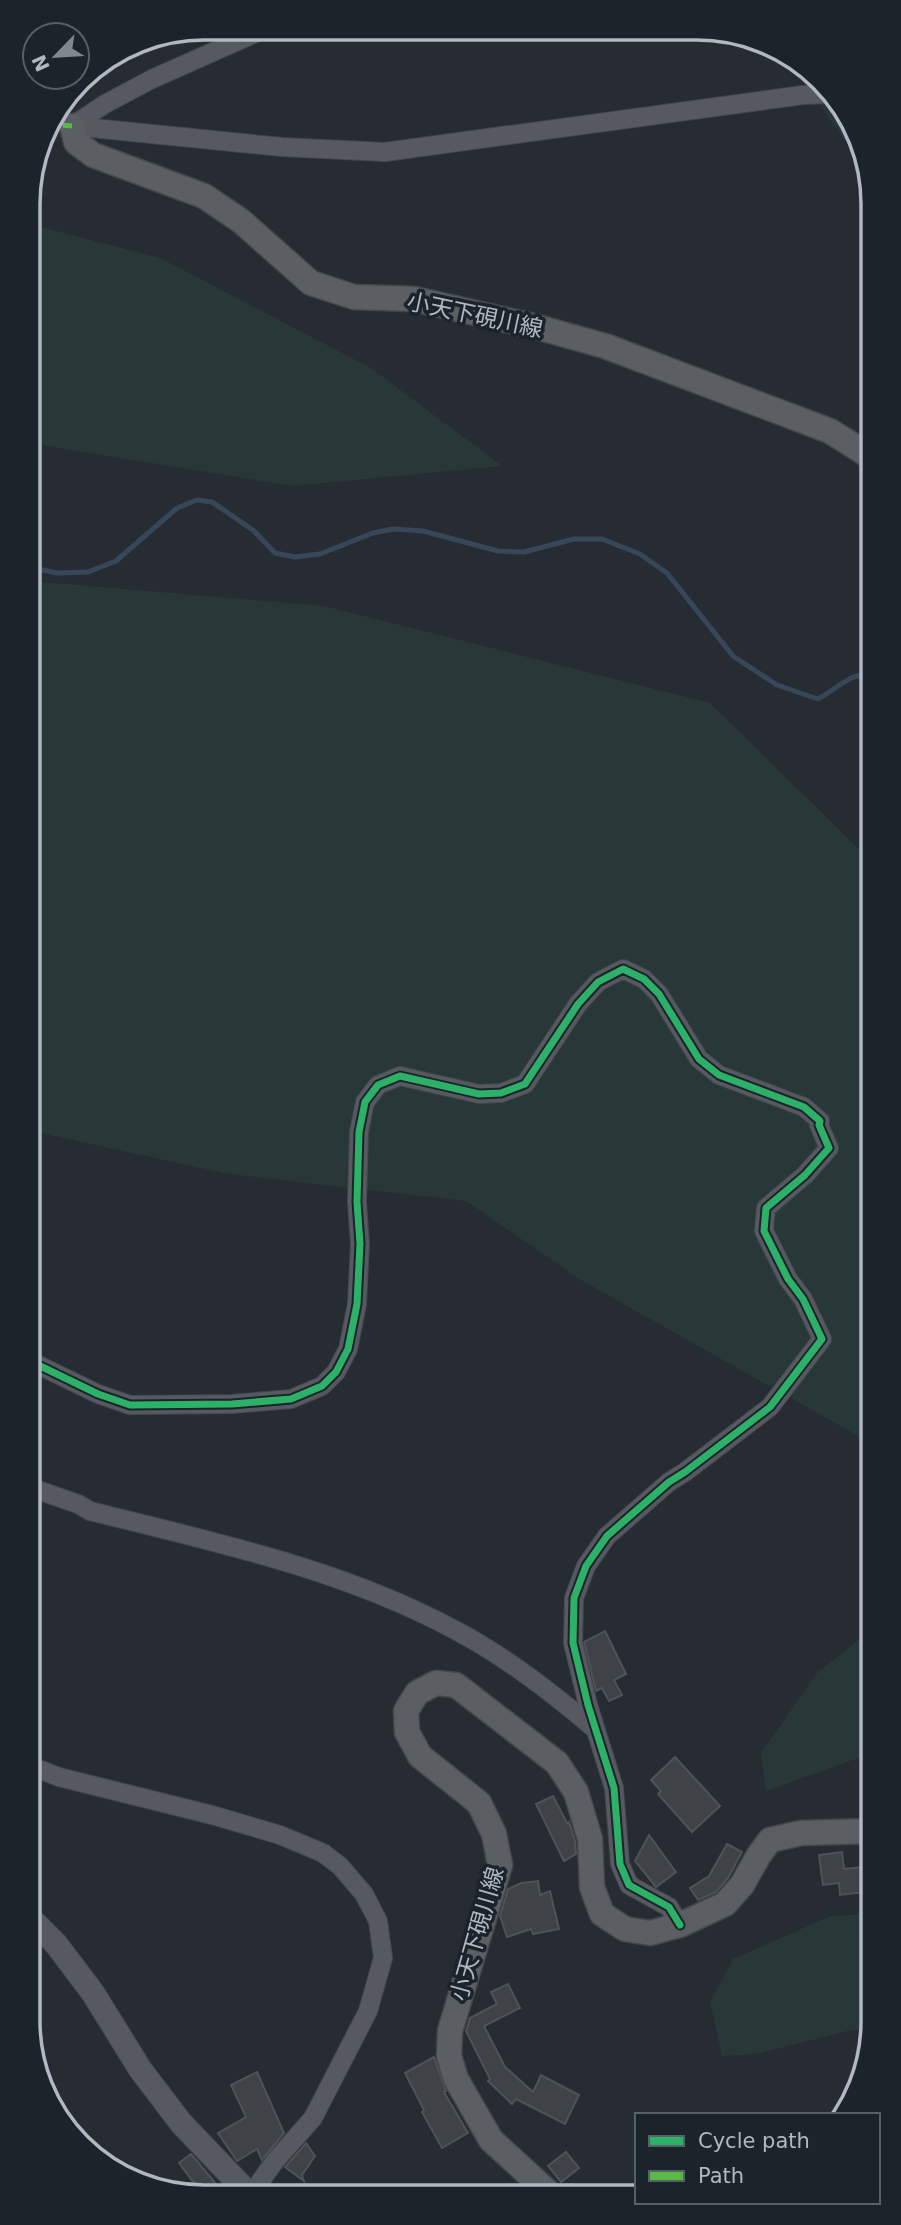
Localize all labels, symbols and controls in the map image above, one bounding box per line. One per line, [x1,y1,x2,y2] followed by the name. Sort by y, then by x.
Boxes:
[21,21,91,91] north arrow
[27,51,54,75] text: N
[405,288,545,342] street label: 小天下硯川線
[445,1864,509,2004] street label: 小天下硯川線
[635,2113,880,2204] legend
[698,2129,810,2153] text: Cycle path
[698,2164,744,2188] text: Path

